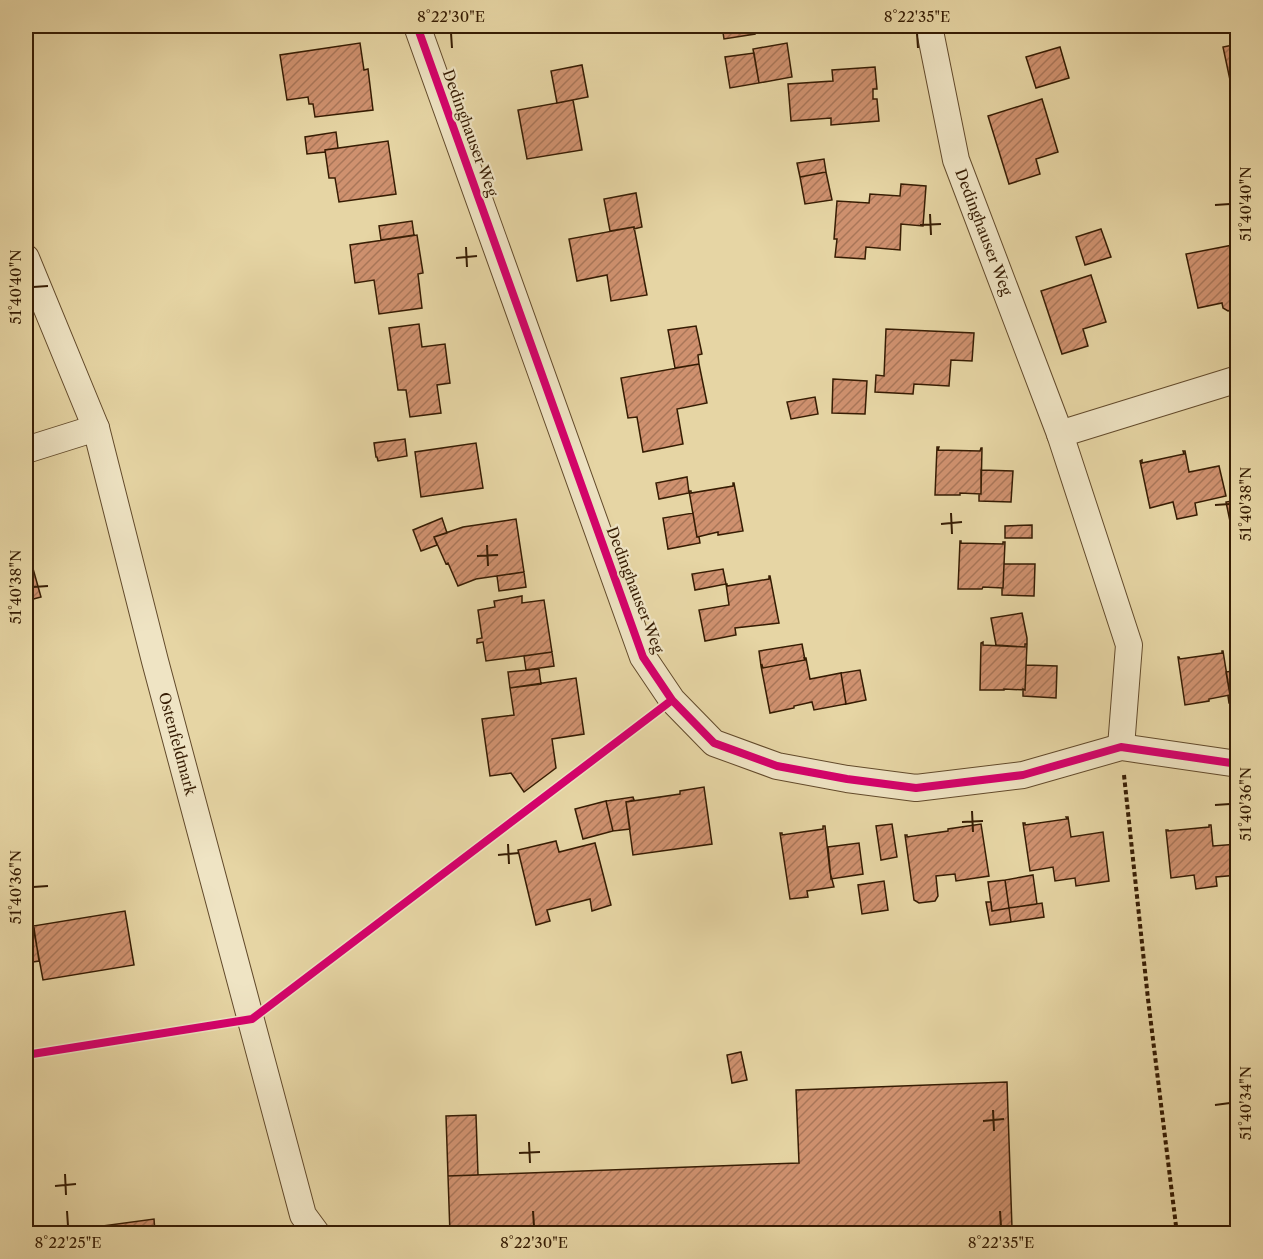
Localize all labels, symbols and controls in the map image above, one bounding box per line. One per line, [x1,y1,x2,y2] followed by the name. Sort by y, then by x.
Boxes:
[417,7,485,26] text: 8°22'30"E
[884,7,950,26] text: 8°22'35"E
[439,67,502,199] street label: Dedinghauser Weg
[951,166,1017,298] street label: Dedinghauser Weg
[1236,166,1255,242] text: 51°40'40"N
[6,249,25,325] text: 51°40'40"N
[1236,467,1255,541] text: 51°40'38"N
[603,524,668,656] street label: Dedinghauser Weg
[6,550,25,624] text: 51°40'38"N
[155,690,201,799] street label: Ostenfeldmark
[1236,767,1255,841] text: 51°40'36"N
[6,850,25,924] text: 51°40'36"N
[1236,1066,1255,1140] text: 51°40'34"N
[34,1233,102,1252] text: 8°22'25"E
[500,1233,568,1252] text: 8°22'30"E
[968,1233,1034,1252] text: 8°22'35"E

